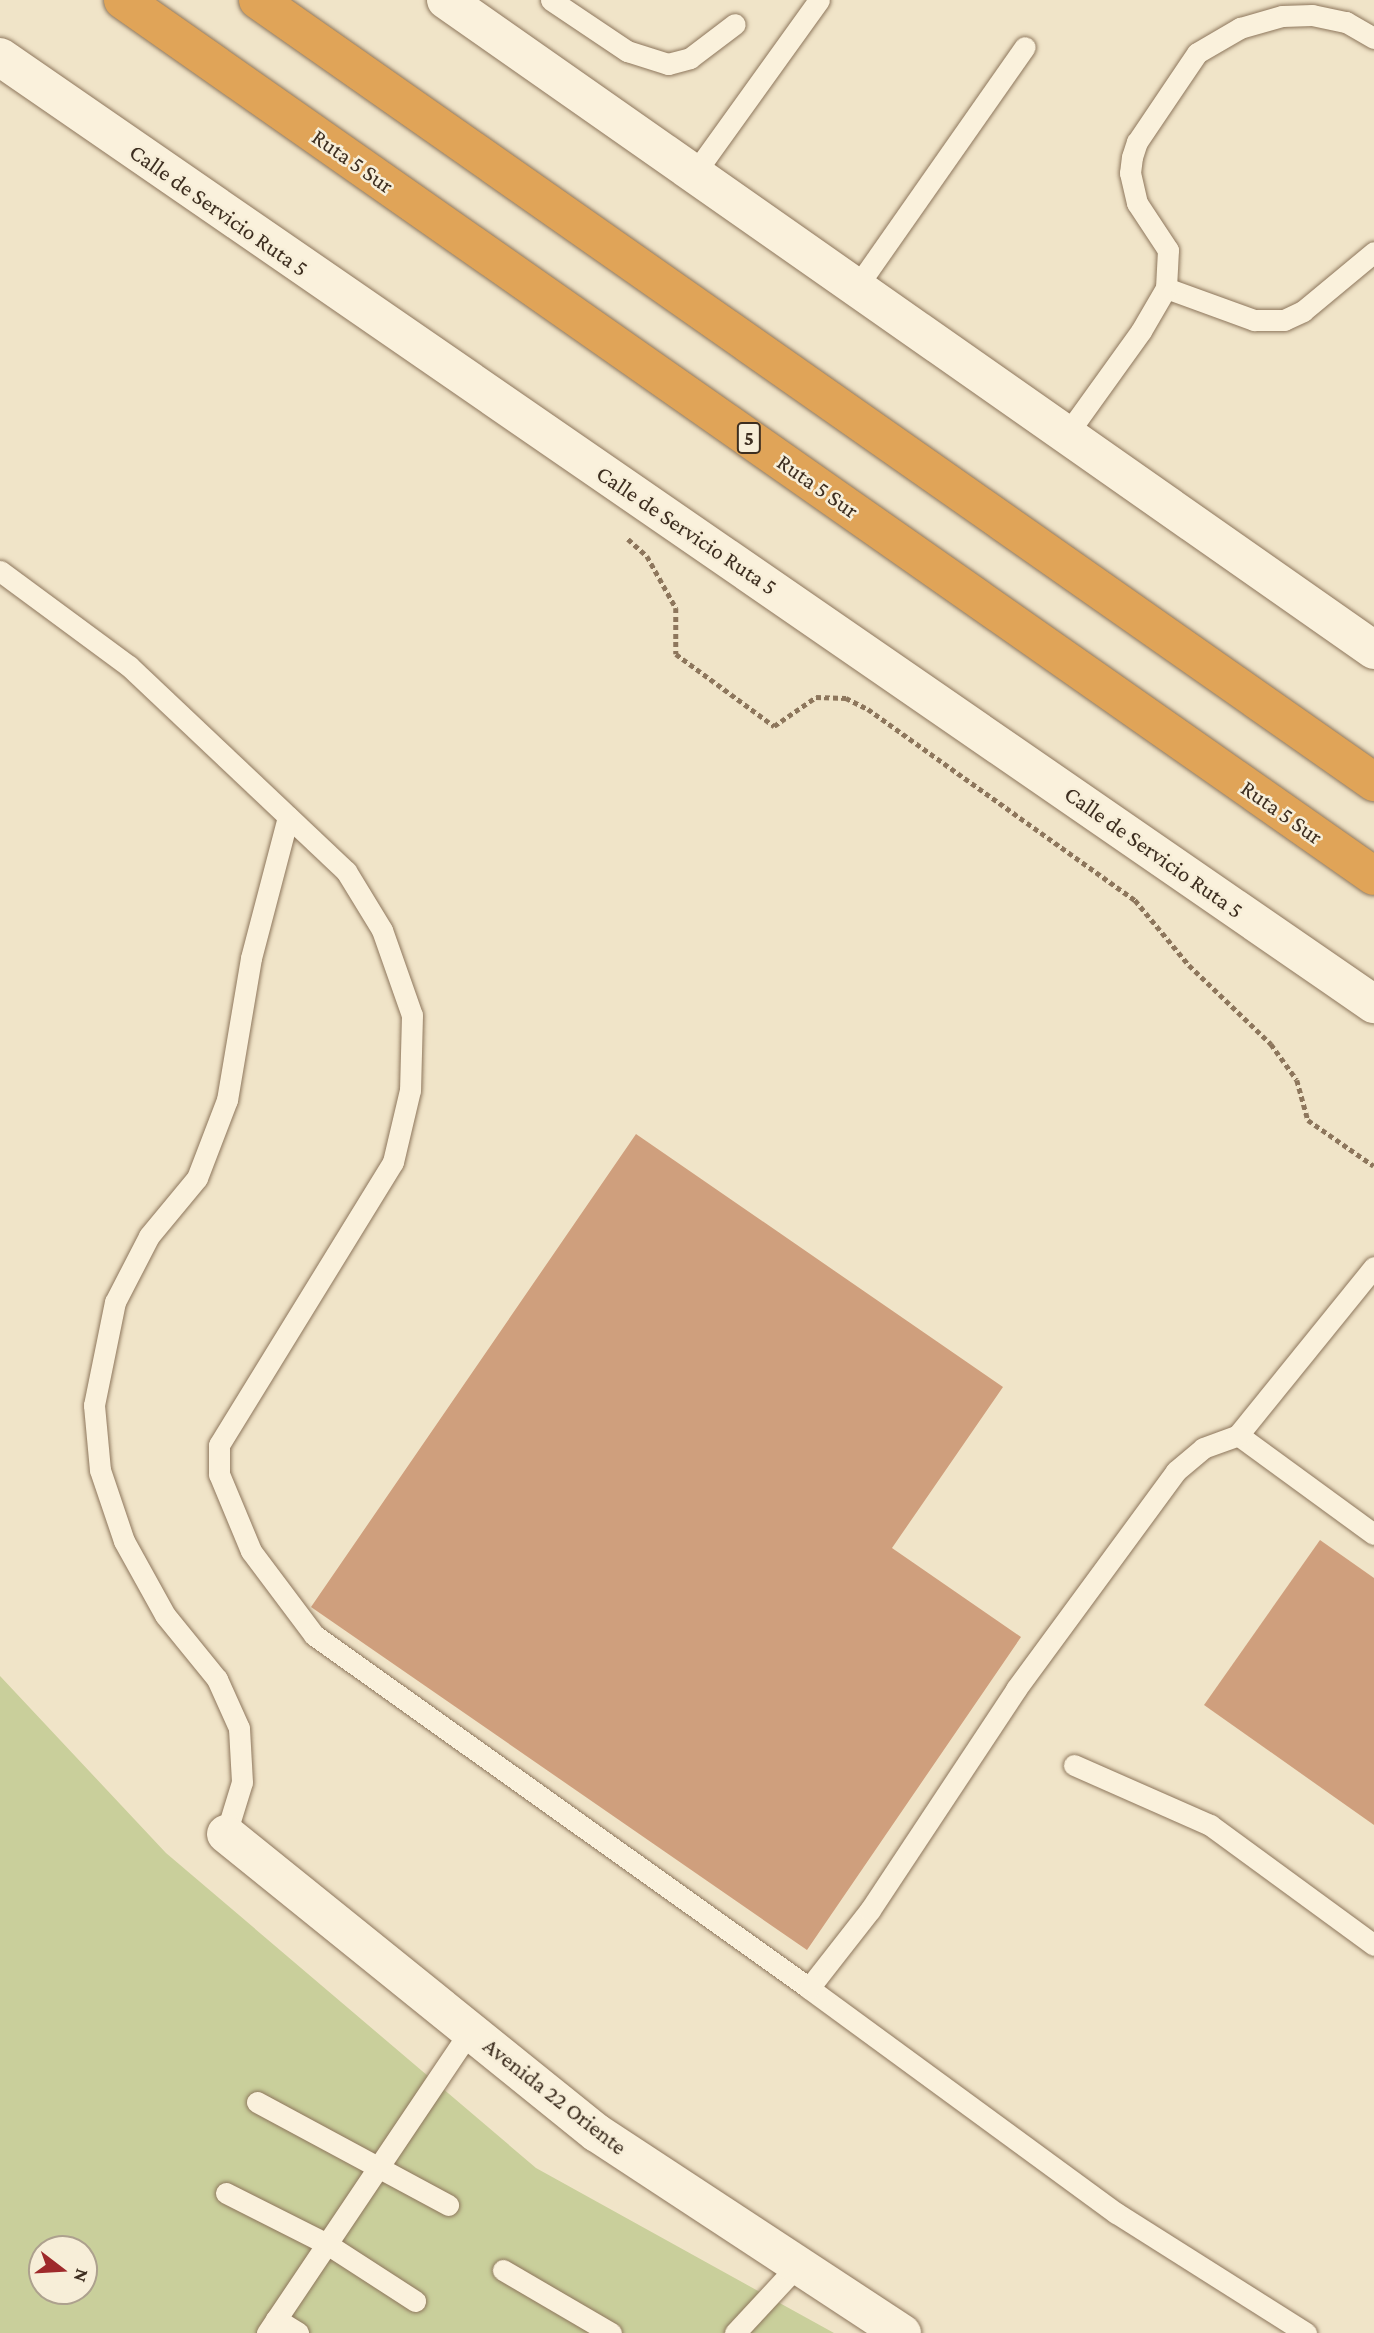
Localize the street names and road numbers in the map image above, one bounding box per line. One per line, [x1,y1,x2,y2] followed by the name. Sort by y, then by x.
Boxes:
[307,123,399,199] street label: Ruta 5 Sur
[124,138,314,282] street label: Calle de Servicio Ruta 5
[737,420,761,456] road number: 5
[772,448,864,524] street label: Ruta 5 Sur
[591,459,783,601] street label: Calle de Servicio Ruta 5
[1236,774,1328,850] street label: Ruta 5 Sur
[1059,780,1249,924] street label: Calle de Servicio Ruta 5
[478,2031,632,2161] street label: Avenida 22 Oriente

